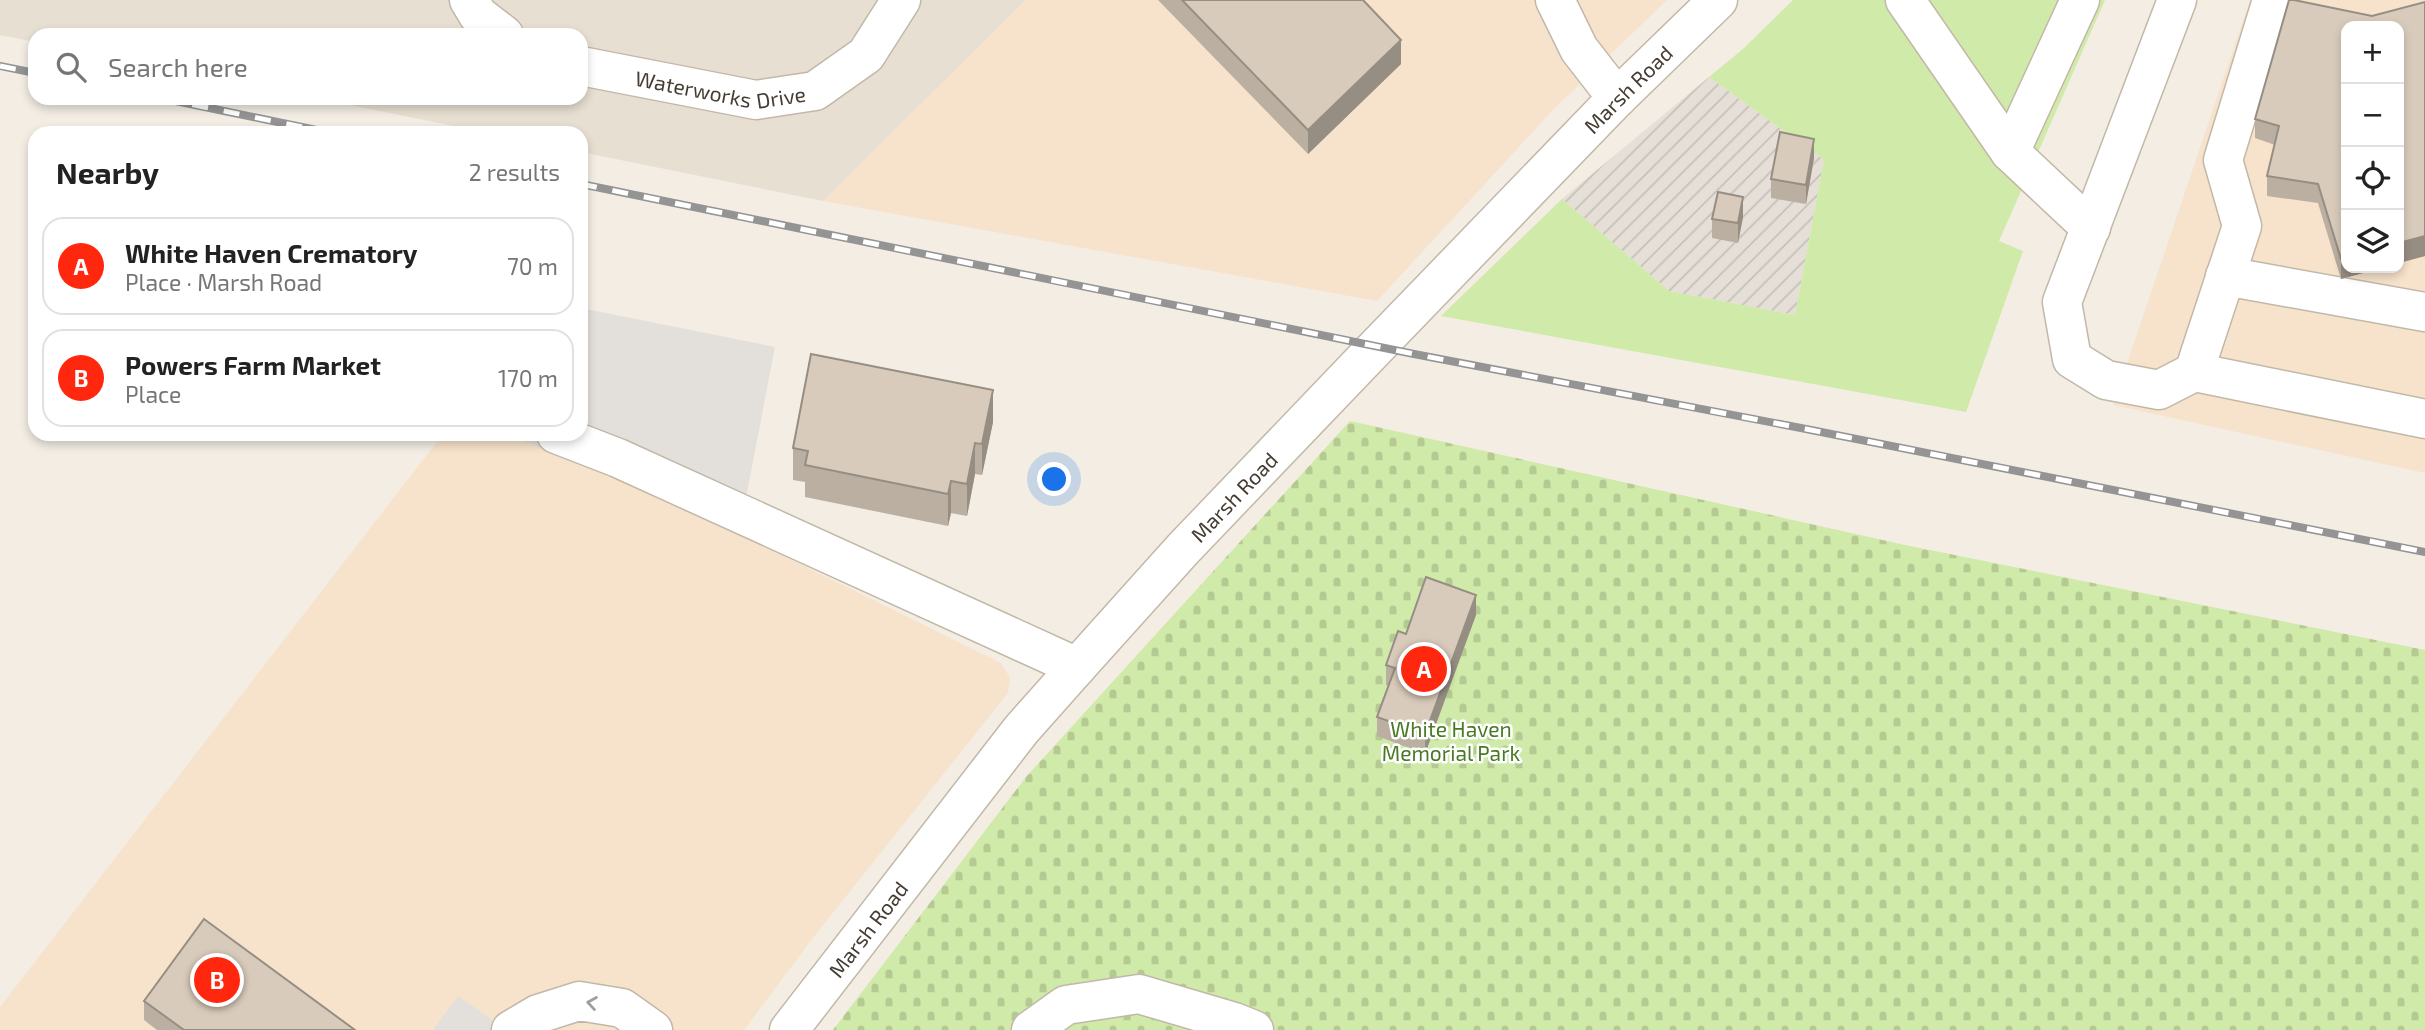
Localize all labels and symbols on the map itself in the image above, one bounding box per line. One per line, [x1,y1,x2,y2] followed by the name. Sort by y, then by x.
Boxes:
[1578,40,1677,138] street label: Marsh Road
[633,64,807,112] street label: Waterworks Drive
[1185,446,1282,546] street label: Marsh Road
[1037,462,1071,496] your location
[1401,643,1447,695] pin: A
[1382,716,1521,765] park label: White Haven Memorial Park
[822,876,912,982] street label: Marsh Road
[194,954,240,1006] pin: B
[586,996,598,1011] one-way arrow

